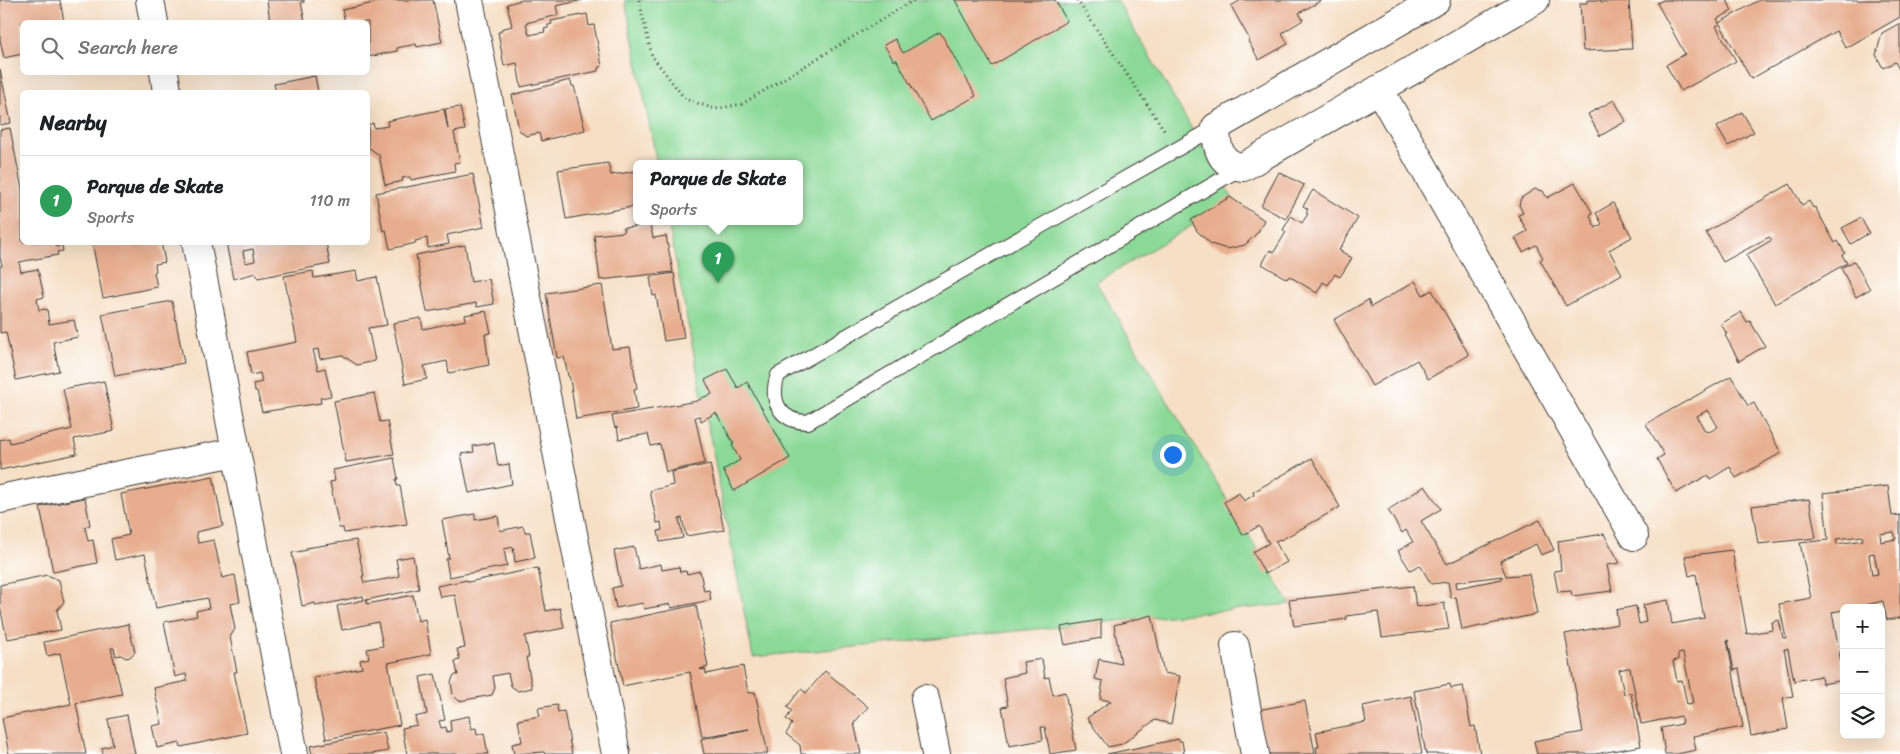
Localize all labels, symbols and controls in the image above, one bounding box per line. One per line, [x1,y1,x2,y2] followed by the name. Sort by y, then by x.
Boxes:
[20,20,370,75] search box
[78,31,178,64] text: Search here
[38,34,66,62] icon: search
[40,104,106,142] text: Nearby
[633,160,803,225] popup
[650,162,786,195] text: Parque de Skate
[87,170,223,203] text: Parque de Skate
[53,186,59,215] text: 1
[310,186,350,215] text: 110 m
[650,195,697,224] text: Sports
[87,203,134,232] text: Sports
[702,242,734,283] pin: 1
[1160,442,1186,468] your location
[1840,604,1885,739] map controls
[1840,604,1885,649] button: +
[1840,649,1885,694] button: −
[1840,694,1885,739] button: layers

